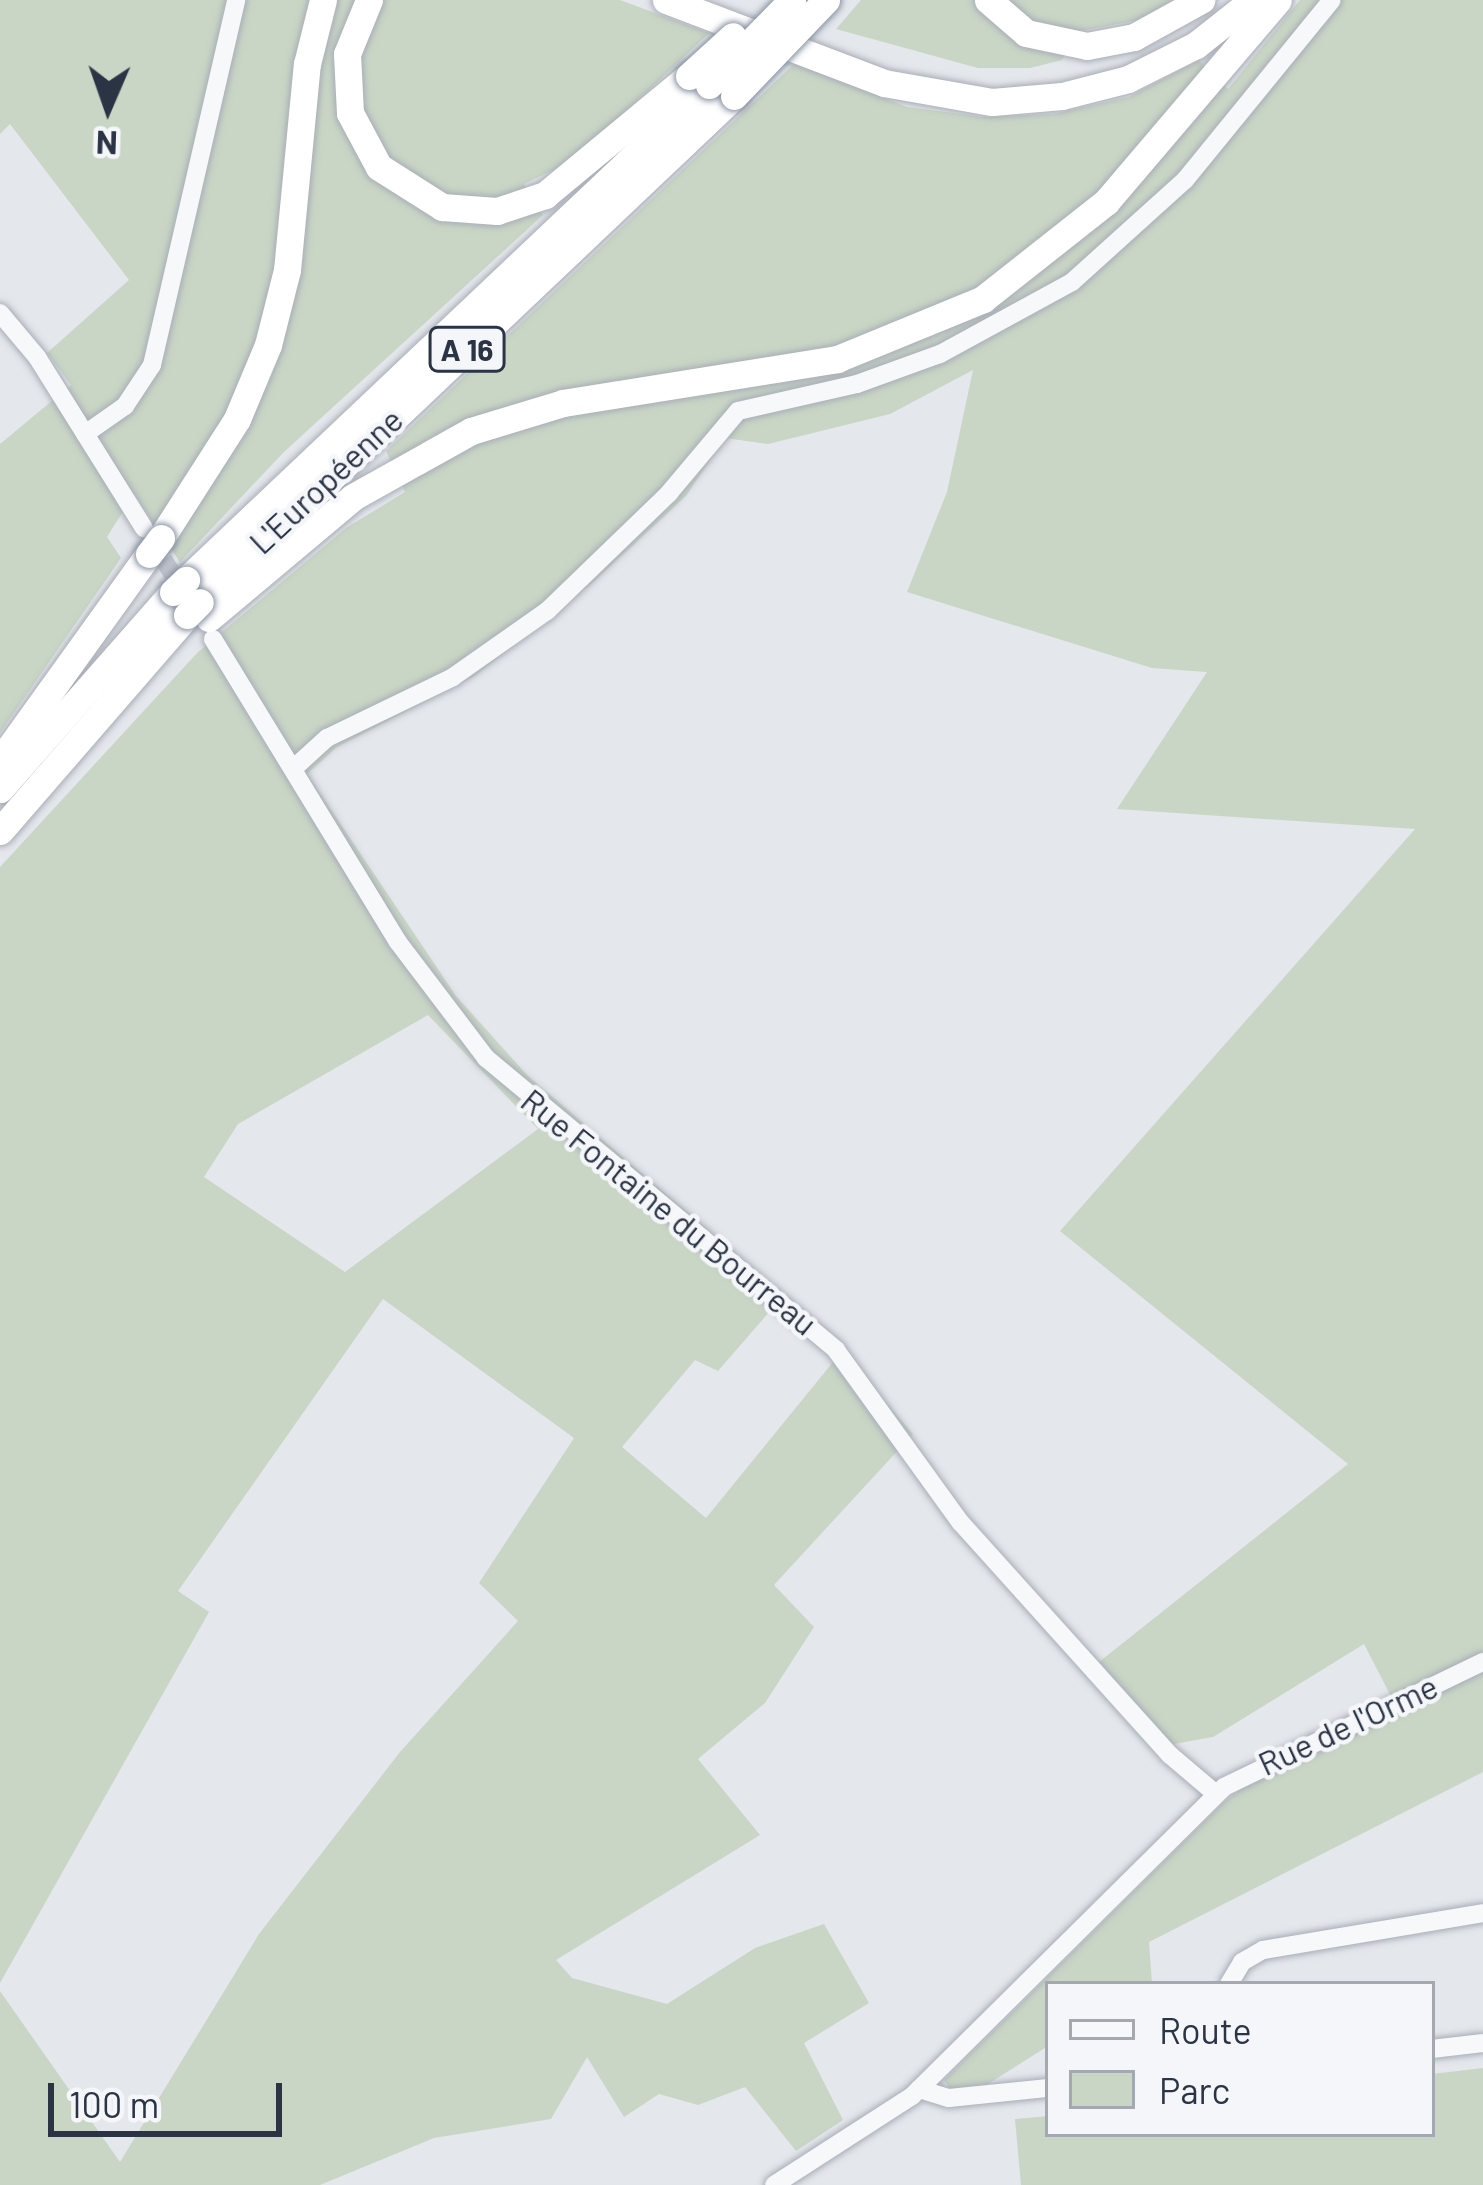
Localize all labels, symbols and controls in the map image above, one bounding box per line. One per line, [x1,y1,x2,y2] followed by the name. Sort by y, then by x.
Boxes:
[48,48,168,168] north arrow
[95,124,118,164] text: N
[428,325,506,373] road number: A 16
[241,400,411,562] street label: L'Européenne
[513,1081,825,1343] street label: Rue Fontaine du Bourreau
[1252,1666,1444,1784] street label: Rue de l'Orme
[1045,1981,1435,2137] legend
[1159,2008,1252,2051] text: Route
[54,2059,288,2133] scale bar
[1159,2068,1230,2111] text: Parc
[69,2082,159,2125] text: 100 m

